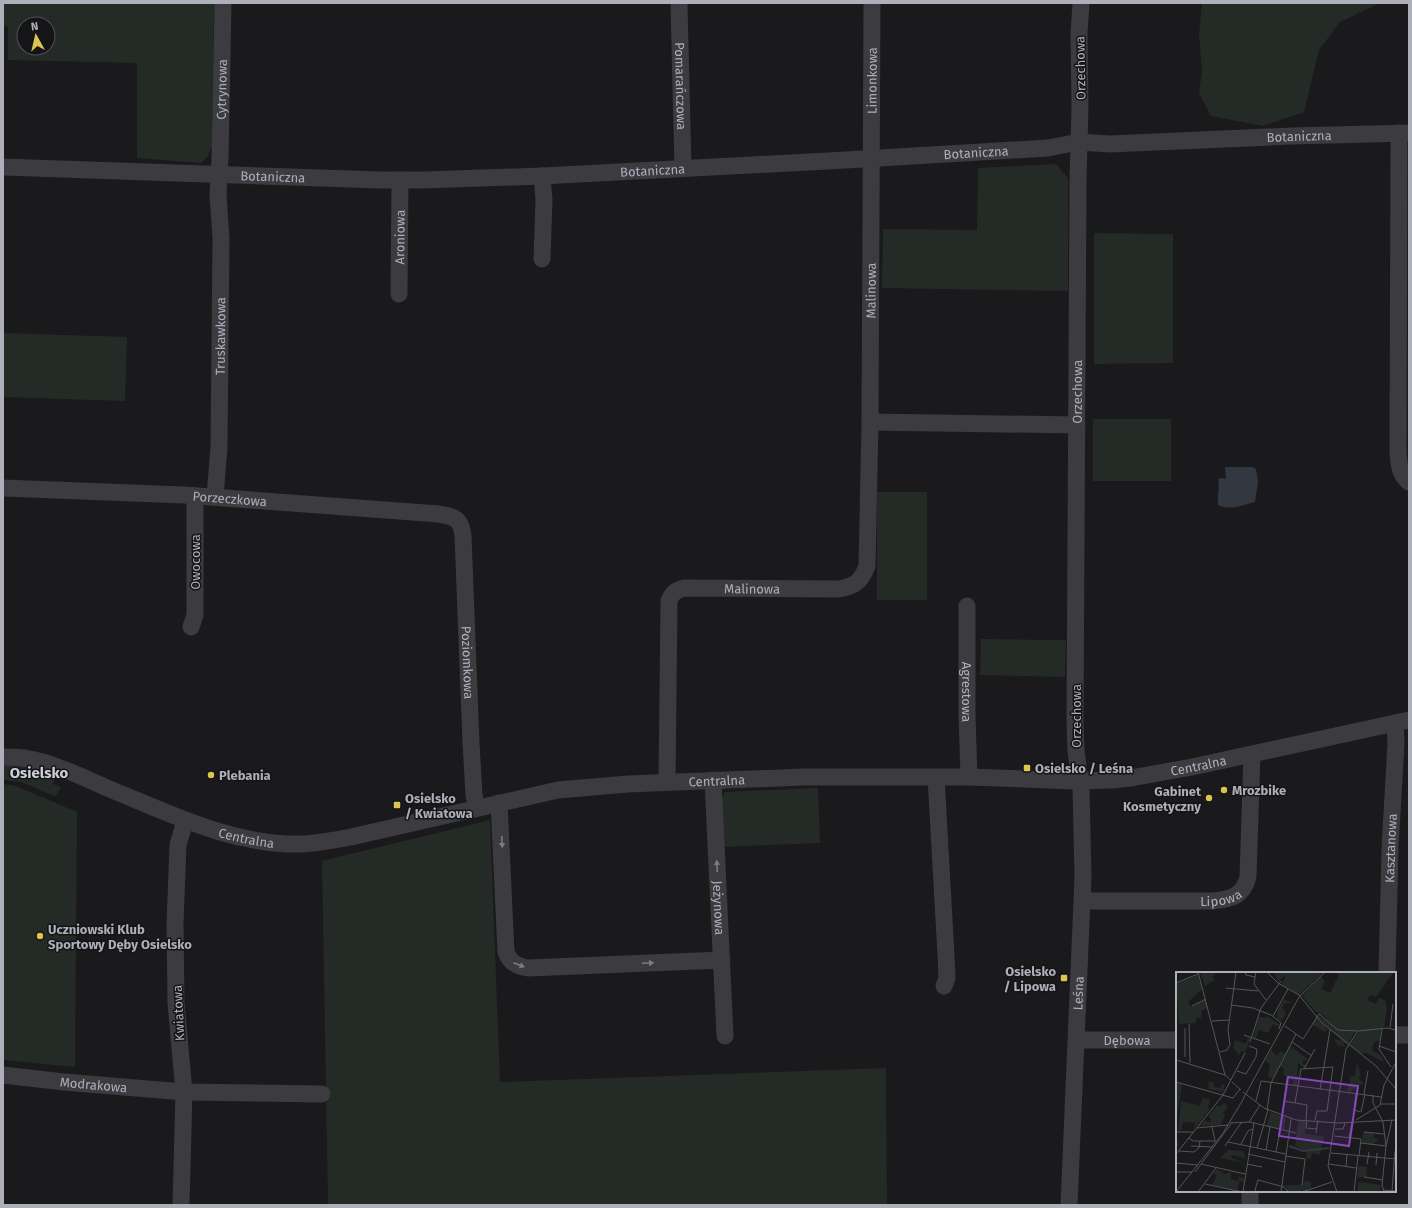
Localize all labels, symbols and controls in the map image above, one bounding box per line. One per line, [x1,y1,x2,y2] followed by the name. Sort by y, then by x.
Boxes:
[16,16,56,56] north arrow
[30,20,39,34] text: N
[1072,36,1089,100] street label: Orzechowa
[672,42,689,130] street label: Pomarańczowa
[864,47,880,114] street label: Limonkowa
[214,59,230,120] street label: Cytrynowa
[1266,128,1332,145] street label: Botaniczna
[943,143,1009,162] street label: Botaniczna
[620,161,685,180] street label: Botaniczna
[240,168,306,185] street label: Botaniczna
[392,210,408,264] street label: Aroniowa
[863,262,879,319] street label: Malinowa
[213,297,228,375] street label: Truskawkowa
[1070,360,1085,424] street label: Orzechowa
[192,489,267,509] street label: Porzeczkowa
[188,534,203,590] street label: Owocowa
[724,581,780,597] street label: Malinowa
[458,626,476,699] street label: Poziomkowa
[959,662,974,722] street label: Agrestowa
[1069,684,1084,748] street label: Orzechowa
[1169,753,1228,779] street label: Centralna
[1035,761,1133,776] place label: Osielsko / Leśna
[1022,763,1032,773] marker: Osielsko / Leśna
[10,764,69,782] district label: Osielsko
[219,768,271,783] place label: Plebania
[206,770,216,780] marker: Plebania
[688,772,745,790] street label: Centralna
[1232,783,1286,798] place label: Mrozbike
[1123,784,1202,814] place label: Gabinet Kosmetyczny
[1219,785,1229,795] marker: Mrozbike
[405,791,473,821] place label: Osielsko / Kwiatowa
[1204,793,1214,803] marker: Gabinet Kosmetyczny
[392,800,402,810] marker: Osielsko / Kwiatowa
[1382,813,1400,883] street label: Kasztanowa
[217,825,275,851] street label: Centralna
[498,836,505,848] one-way arrow
[714,859,720,872] one-way arrow
[710,880,727,935] street label: Jeżynowa
[1200,887,1245,909] street label: Lipowa
[48,922,192,952] place label: Uczniowski Klub Sportowy Dęby Osielsko
[35,931,45,941] marker: Uczniowski Klub Sportowy Dęby Osielsko
[642,960,655,966] one-way arrow
[513,963,525,969] one-way arrow
[1004,964,1056,994] place label: Osielsko / Lipowa
[1176,972,1396,1192] inset map
[1059,973,1069,983] marker: Osielsko / Lipowa
[1070,976,1087,1011] street label: Leśna
[170,985,187,1041] street label: Kwiatowa
[1103,1033,1151,1048] street label: Dębowa
[59,1075,128,1095] street label: Modrakowa

